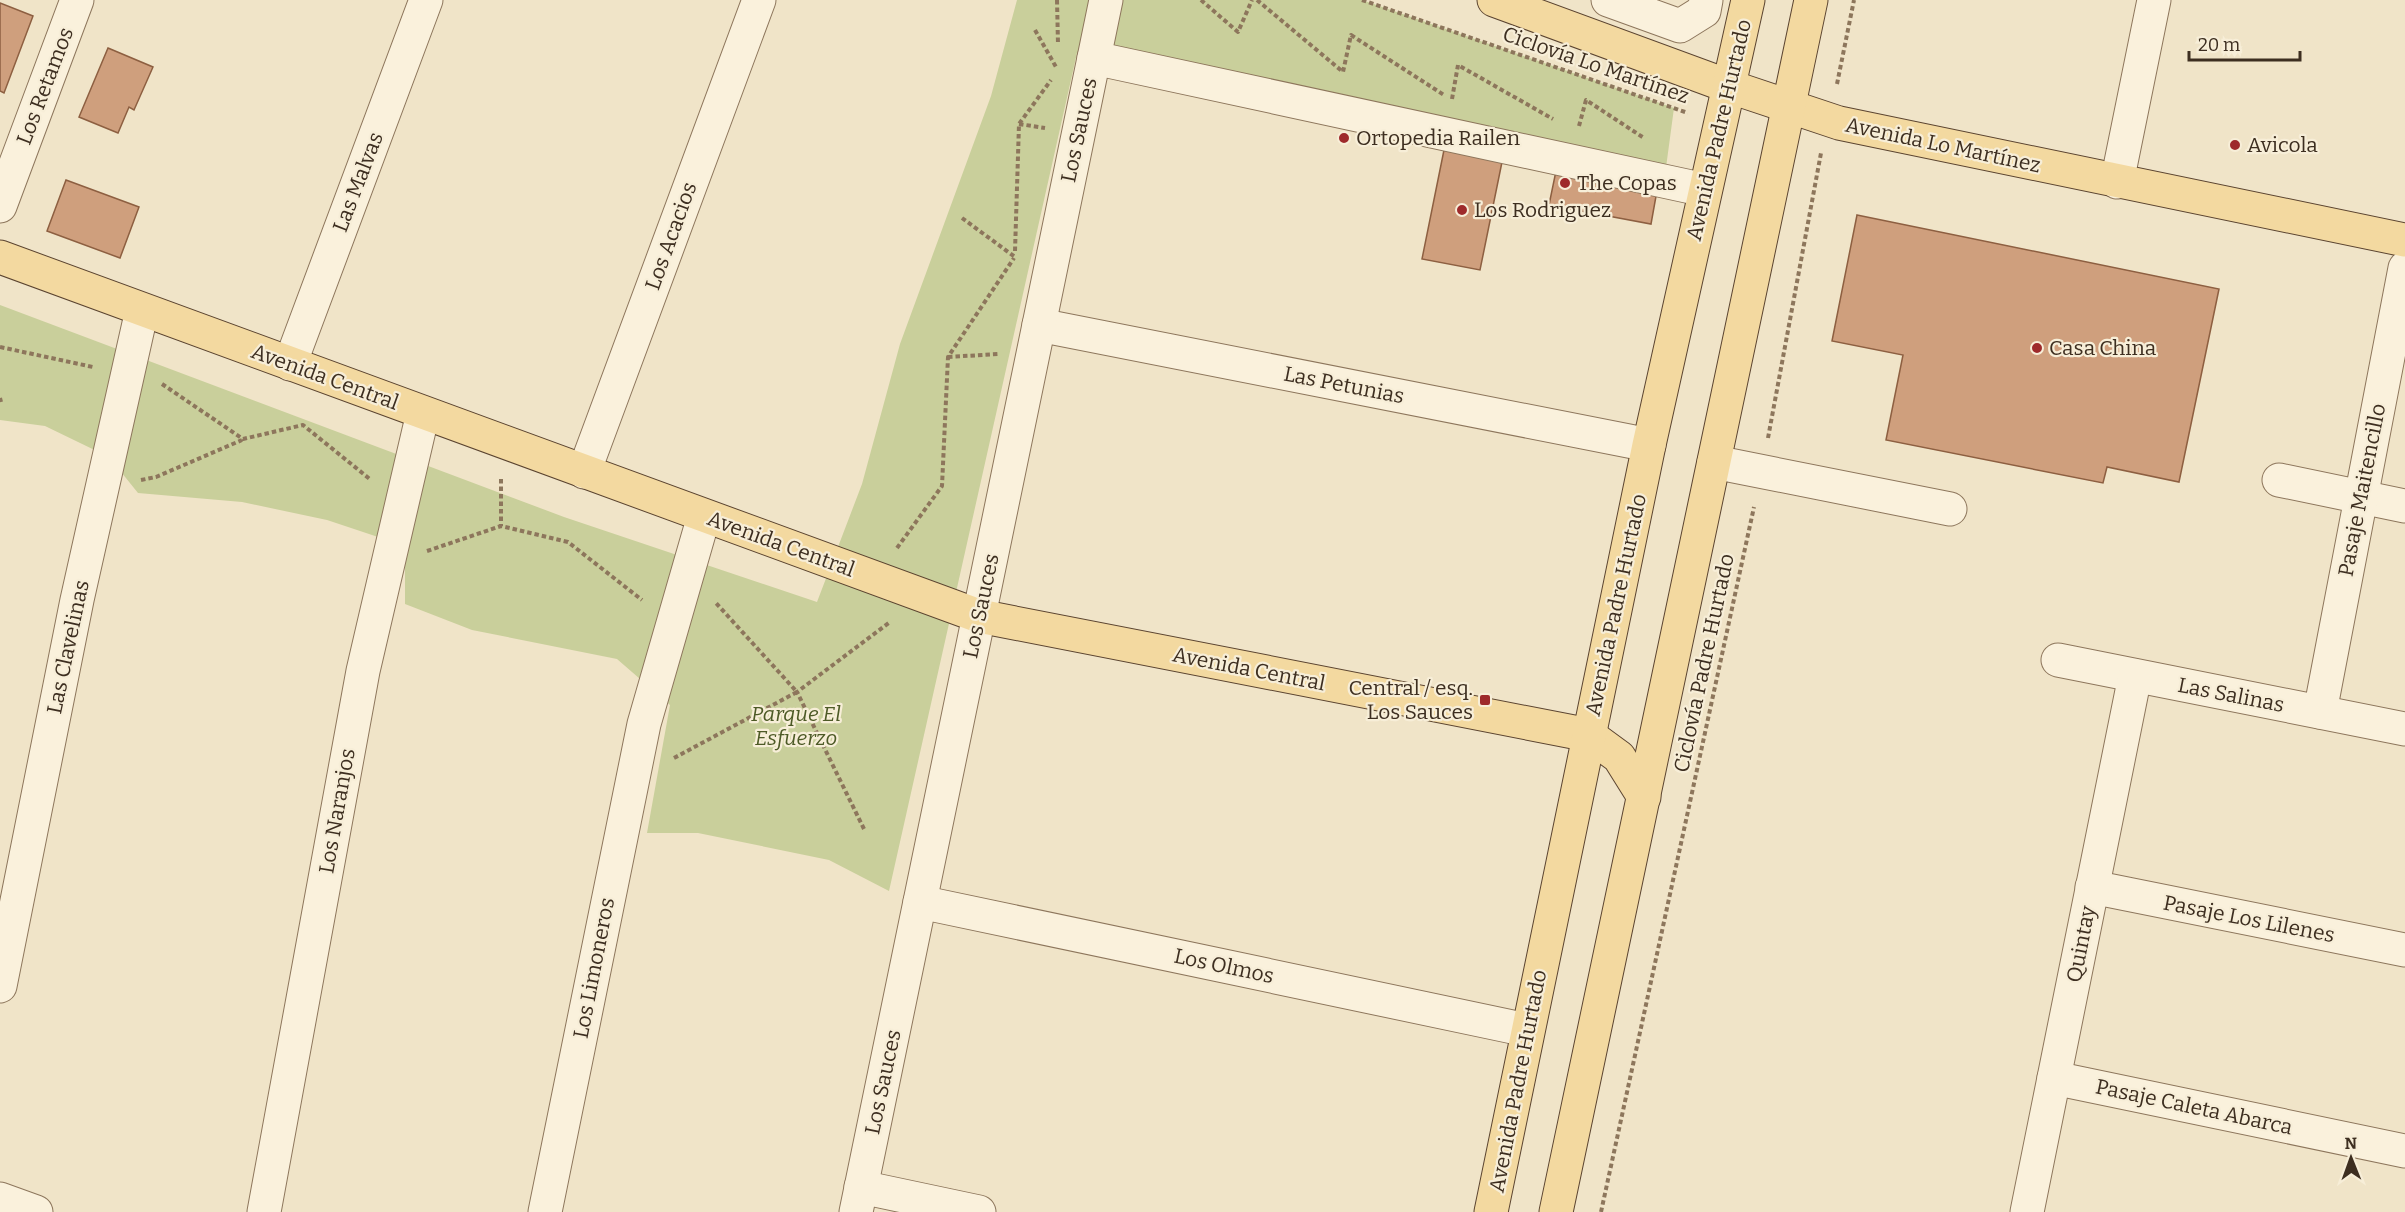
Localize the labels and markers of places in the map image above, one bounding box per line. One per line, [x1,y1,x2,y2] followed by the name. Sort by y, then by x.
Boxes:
[1356,125,1520,151] place label: Ortopedia Railen
[1337,131,1351,145] marker: Ortopedia Railen
[2247,132,2318,158] place label: Avicola
[2228,138,2242,152] marker: Avicola
[1577,170,1677,196] place label: The Copas
[1558,176,1572,190] marker: The Copas
[1474,197,1611,223] place label: Los Rodriguez
[1455,203,1469,217] marker: Los Rodriguez
[2049,335,2157,361] place label: Casa China
[2030,341,2044,355] marker: Casa China
[1348,675,1473,725] place label: Central / esq. Los Sauces
[1478,693,1492,707] marker: Central / esq. Los Sauces

